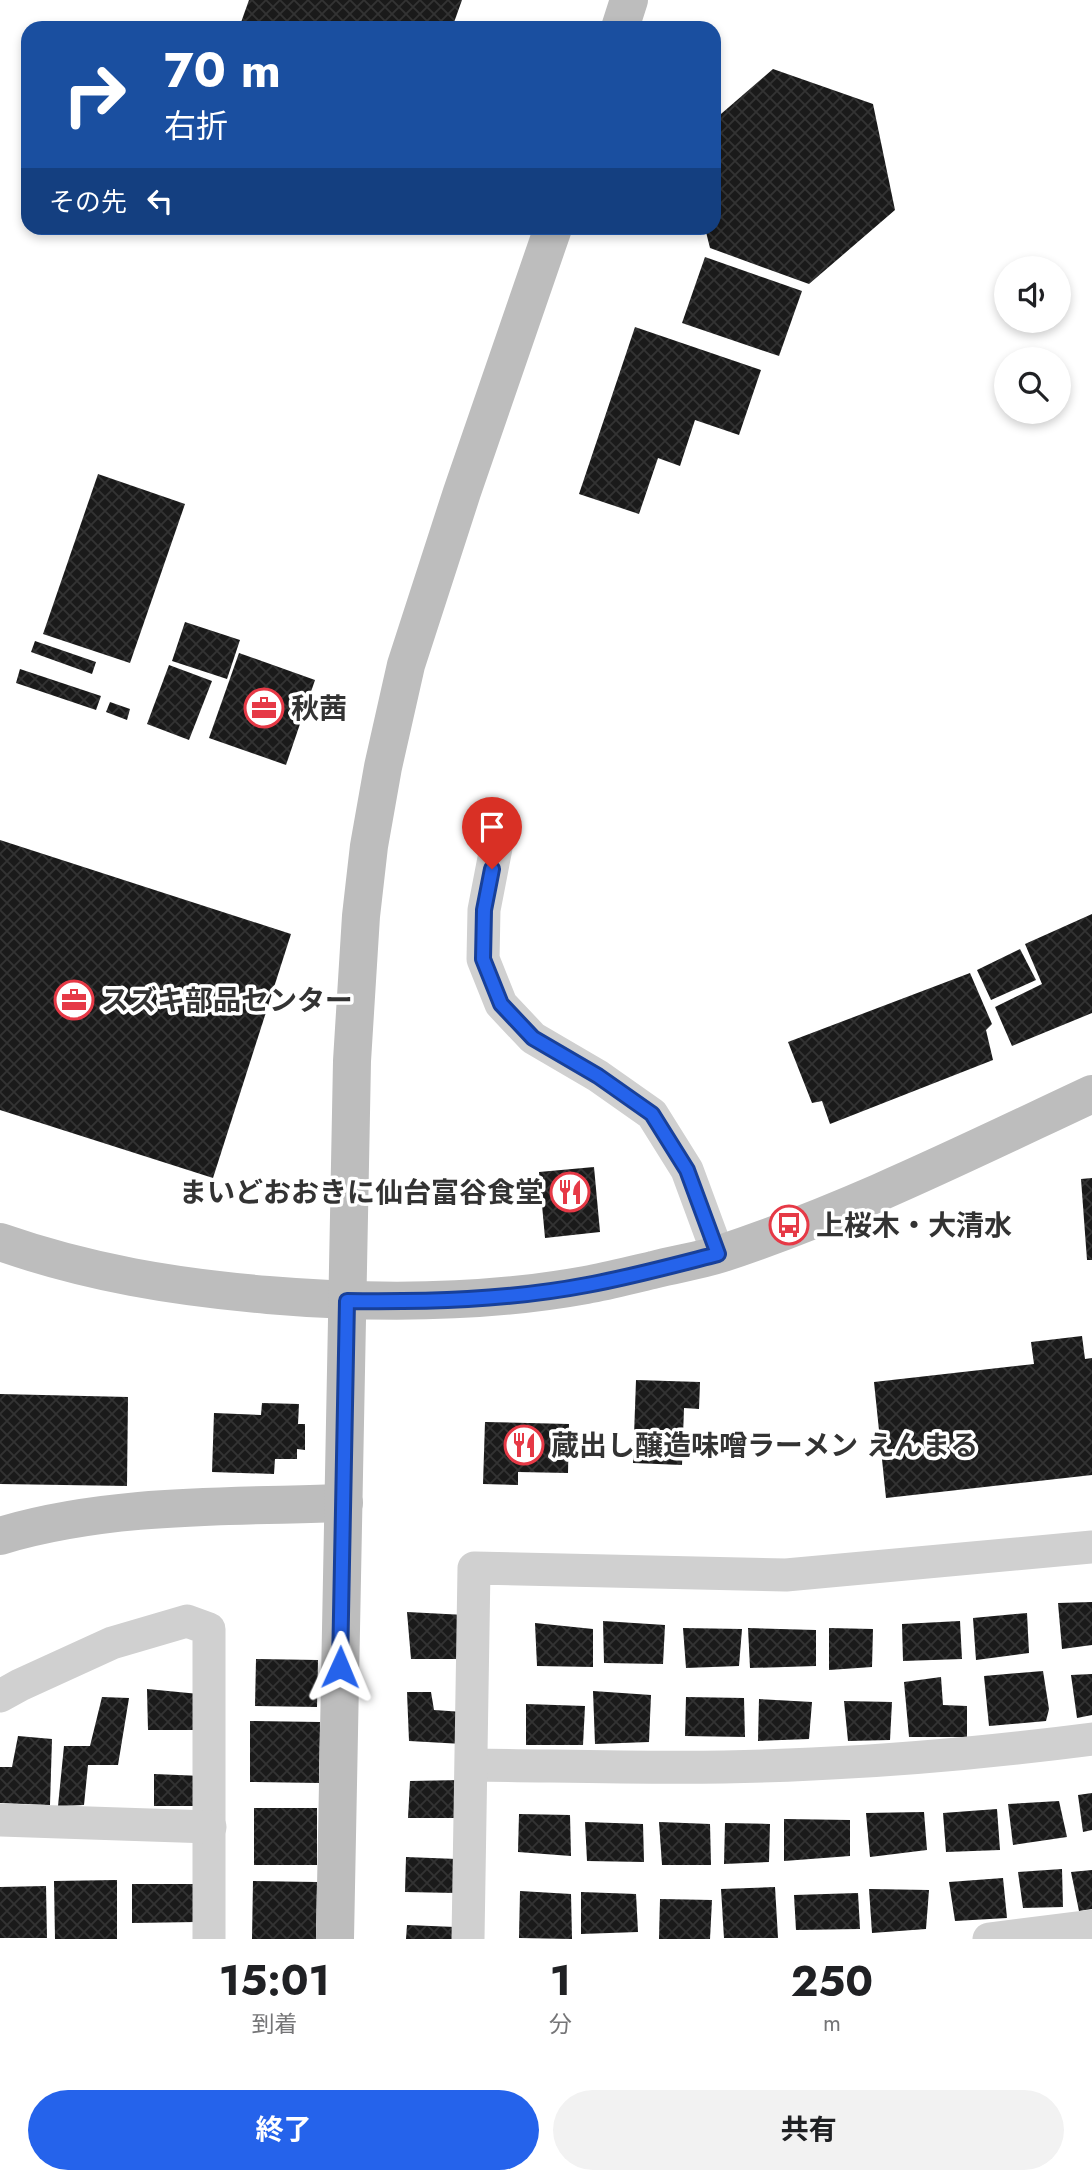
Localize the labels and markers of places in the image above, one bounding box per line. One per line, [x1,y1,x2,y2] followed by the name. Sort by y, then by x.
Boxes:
[243,687,285,729] office icon: 秋茜
[291,688,347,729] place label: 秋茜
[462,797,522,869] pin
[53,979,95,1021] office icon: スズキ部品センター
[101,980,353,1021] place label: スズキ部品センター
[549,1171,591,1213] restaurant icon: まいどおおきに仙台富谷食堂
[179,1172,543,1213] place label: まいどおおきに仙台富谷食堂
[768,1204,810,1246] bus stop icon: 上桜木・大清水
[816,1205,1012,1246] place label: 上桜木・大清水
[503,1424,545,1466] restaurant icon: 蔵出し醸造味噌ラーメン えんまる
[551,1425,978,1466] place label: 蔵出し醸造味噌ラーメン えんまる

